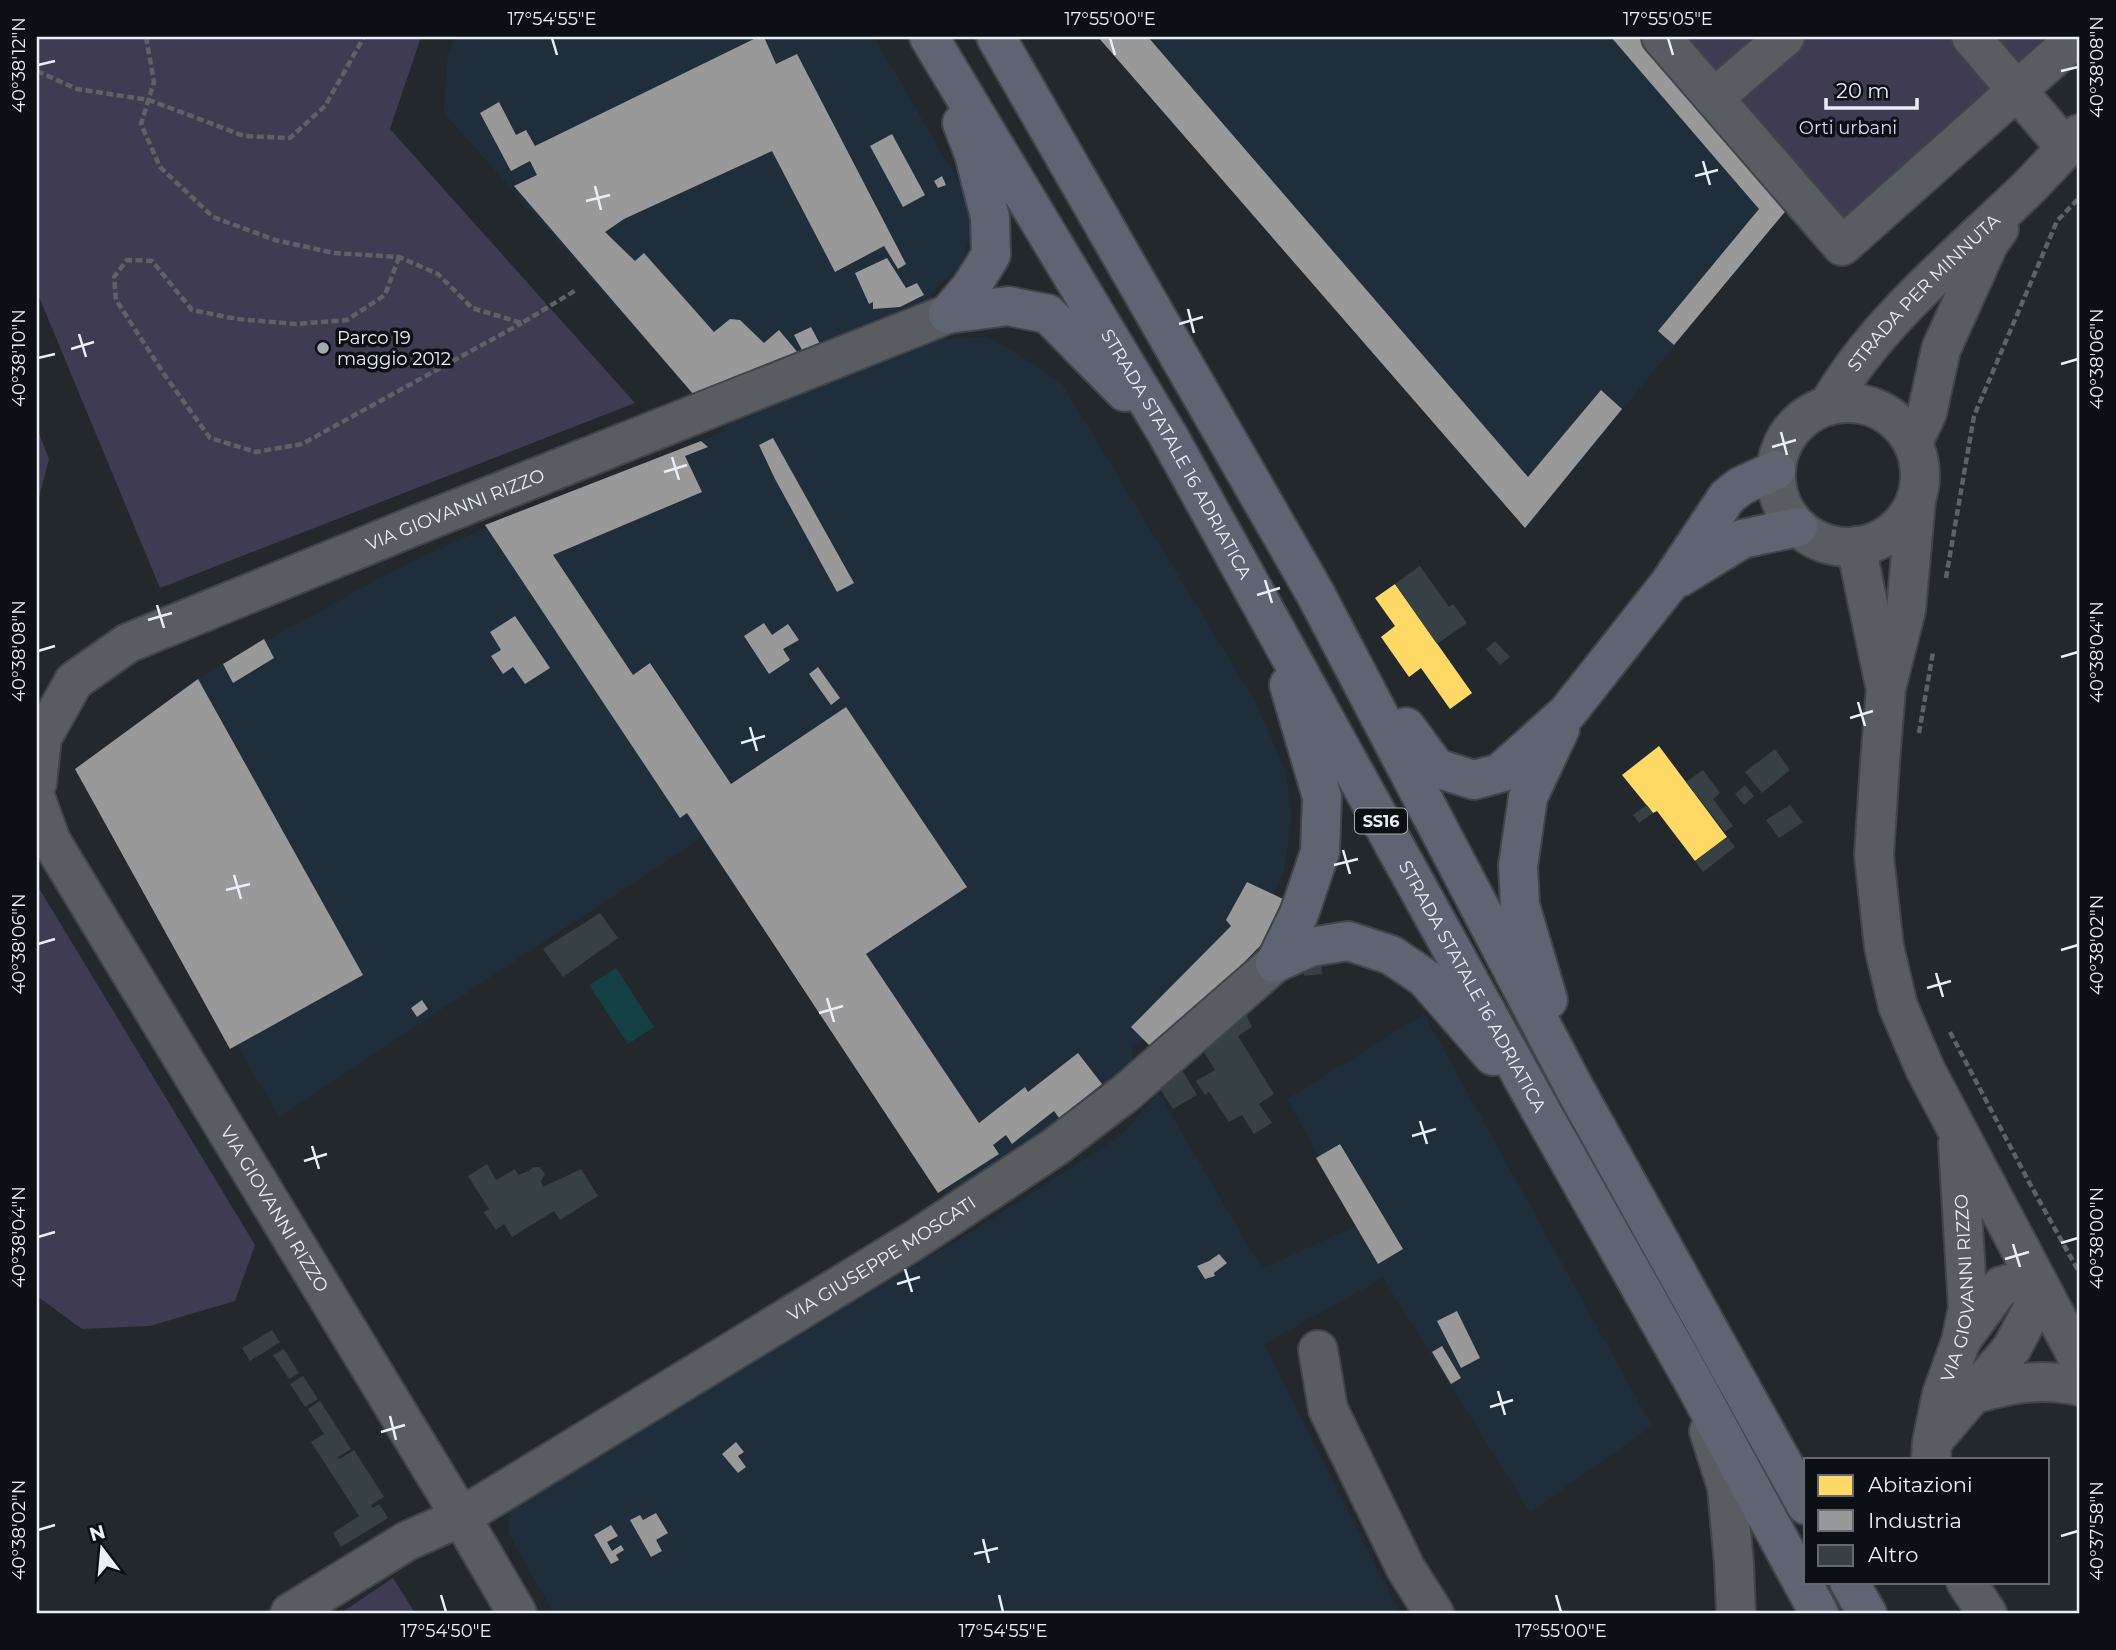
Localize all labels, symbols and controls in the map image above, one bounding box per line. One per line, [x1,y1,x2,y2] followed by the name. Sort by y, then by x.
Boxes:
[507,8,597,30] text: 17°54'55"E
[1064,8,1156,30] text: 17°55'00"E
[1623,8,1713,30] text: 17°55'05"E
[2086,16,2108,118] text: 40°38'08"N
[8,17,30,113] text: 40°38'12"N
[1826,66,1916,110] scale bar
[1836,78,1890,103] text: 20 m
[1799,117,1897,139] park label: Orti urbani
[1843,209,2005,376] street label: STRADA PER MINNUTA
[2086,308,2108,410] text: 40°38'06"N
[8,309,30,407] text: 40°38'10"N
[1096,325,1256,583] street label: STRADA STATALE 16 ADRIATICA
[337,327,451,370] place label: Parco 19 maggio 2012
[315,340,331,356] marker: Parco 19 maggio 2012
[363,464,548,556] street label: VIA GIOVANNI RIZZO
[8,600,30,702] text: 40°38'08"N
[2086,601,2108,703] text: 40°38'04"N
[1355,808,1407,834] road number: SS16
[1394,857,1551,1116] street label: STRADA STATALE 16 ADRIATICA
[8,893,30,995] text: 40°38'06"N
[2086,895,2108,995] text: 40°38'02"N
[215,1122,333,1296] street label: VIA GIOVANNI RIZZO
[8,1186,30,1288] text: 40°38'04"N
[2086,1187,2108,1289] text: 40°38'00"N
[783,1191,980,1326] street label: VIA GIUSEPPE MOSCATI
[1936,1193,1980,1385] street label: VIA GIOVANNI RIZZO
[1804,1458,2050,1584] legend
[1868,1472,1973,1497] text: Abitazioni
[8,1480,30,1580] text: 40°38'02"N
[2086,1481,2108,1581] text: 40°37'58"N
[1868,1508,1962,1533] text: Industria
[66,1514,136,1584] north arrow
[87,1520,108,1546] text: N
[1868,1542,1918,1567] text: Altro
[400,1620,492,1642] text: 17°54'50"E
[958,1620,1048,1642] text: 17°54'55"E
[1515,1620,1607,1642] text: 17°55'00"E

